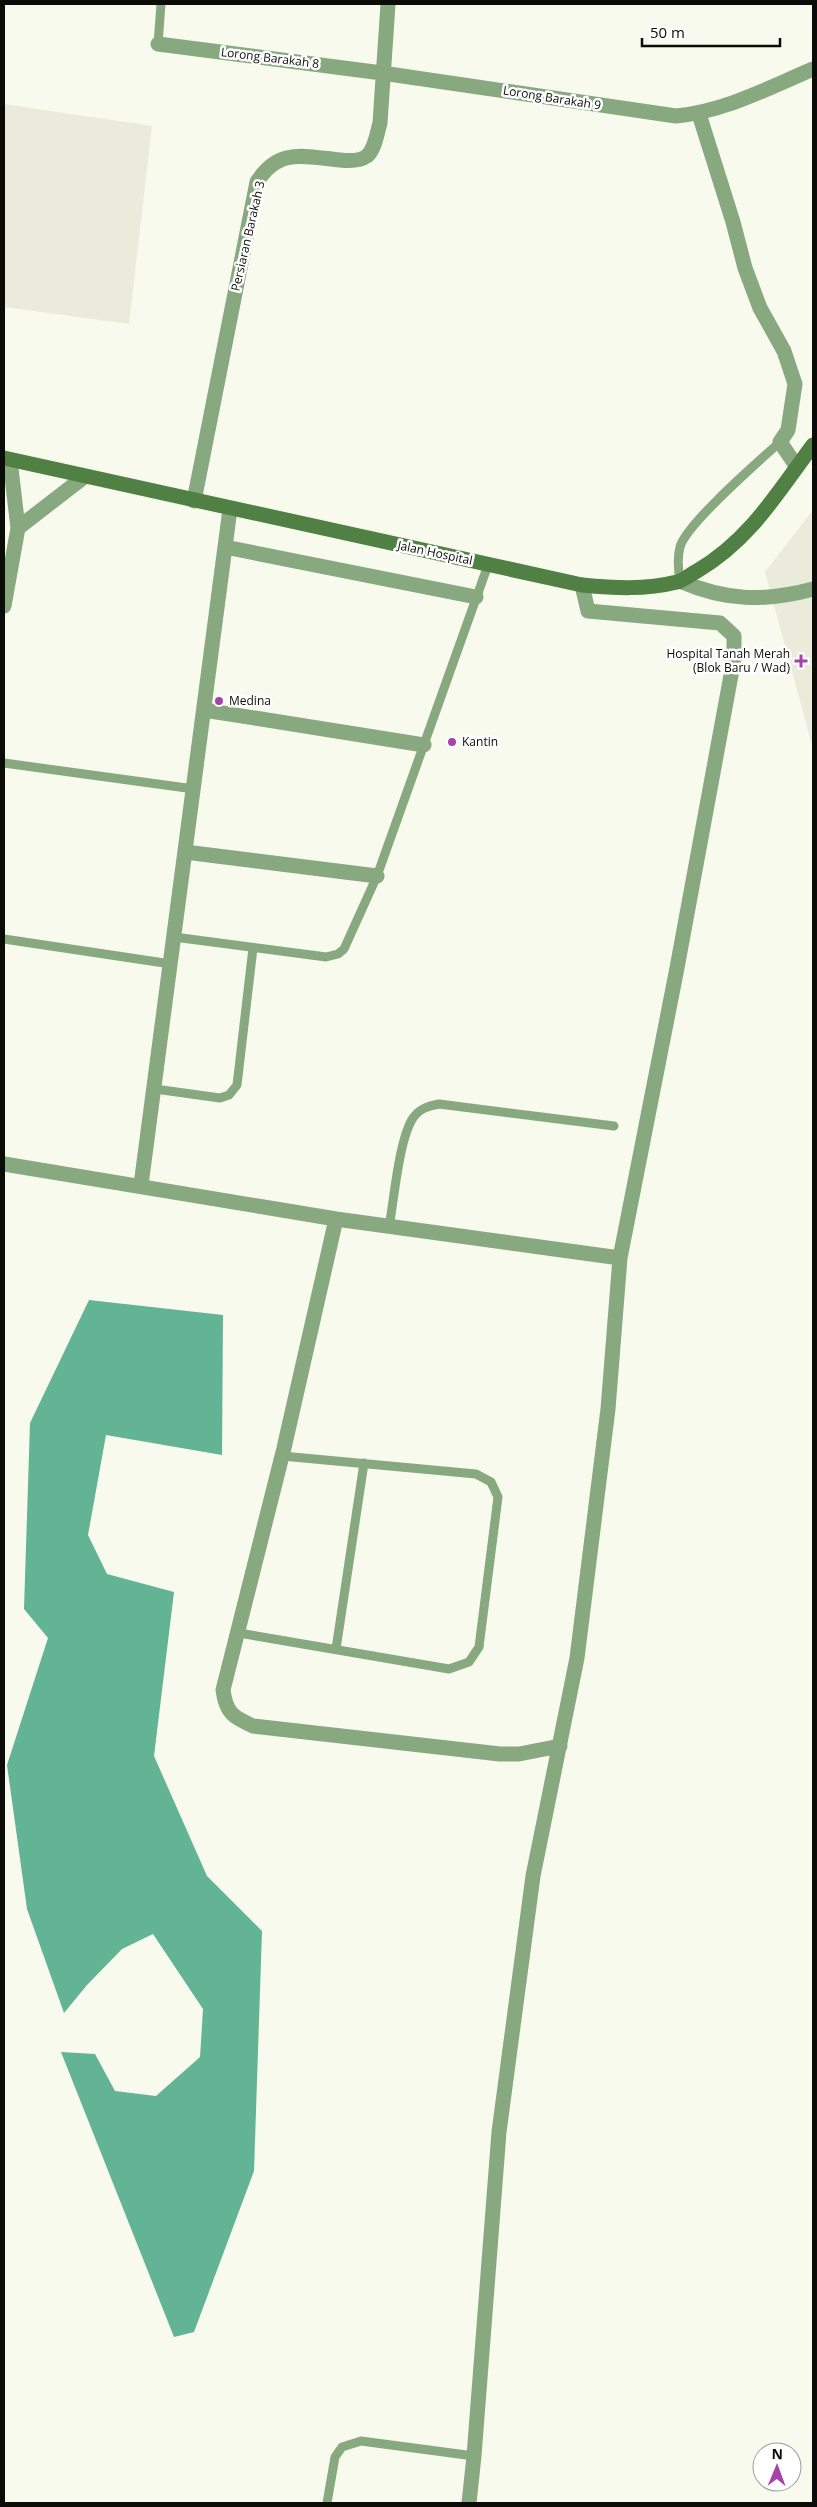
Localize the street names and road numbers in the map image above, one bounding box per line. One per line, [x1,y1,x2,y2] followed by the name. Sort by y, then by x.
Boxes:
[220,43,320,72] street label: Lorong Barakah 8
[502,81,602,114] street label: Lorong Barakah 9
[227,179,268,293] street label: Persiaran Barakah 3
[395,536,474,569] street label: Jalan Hospital

